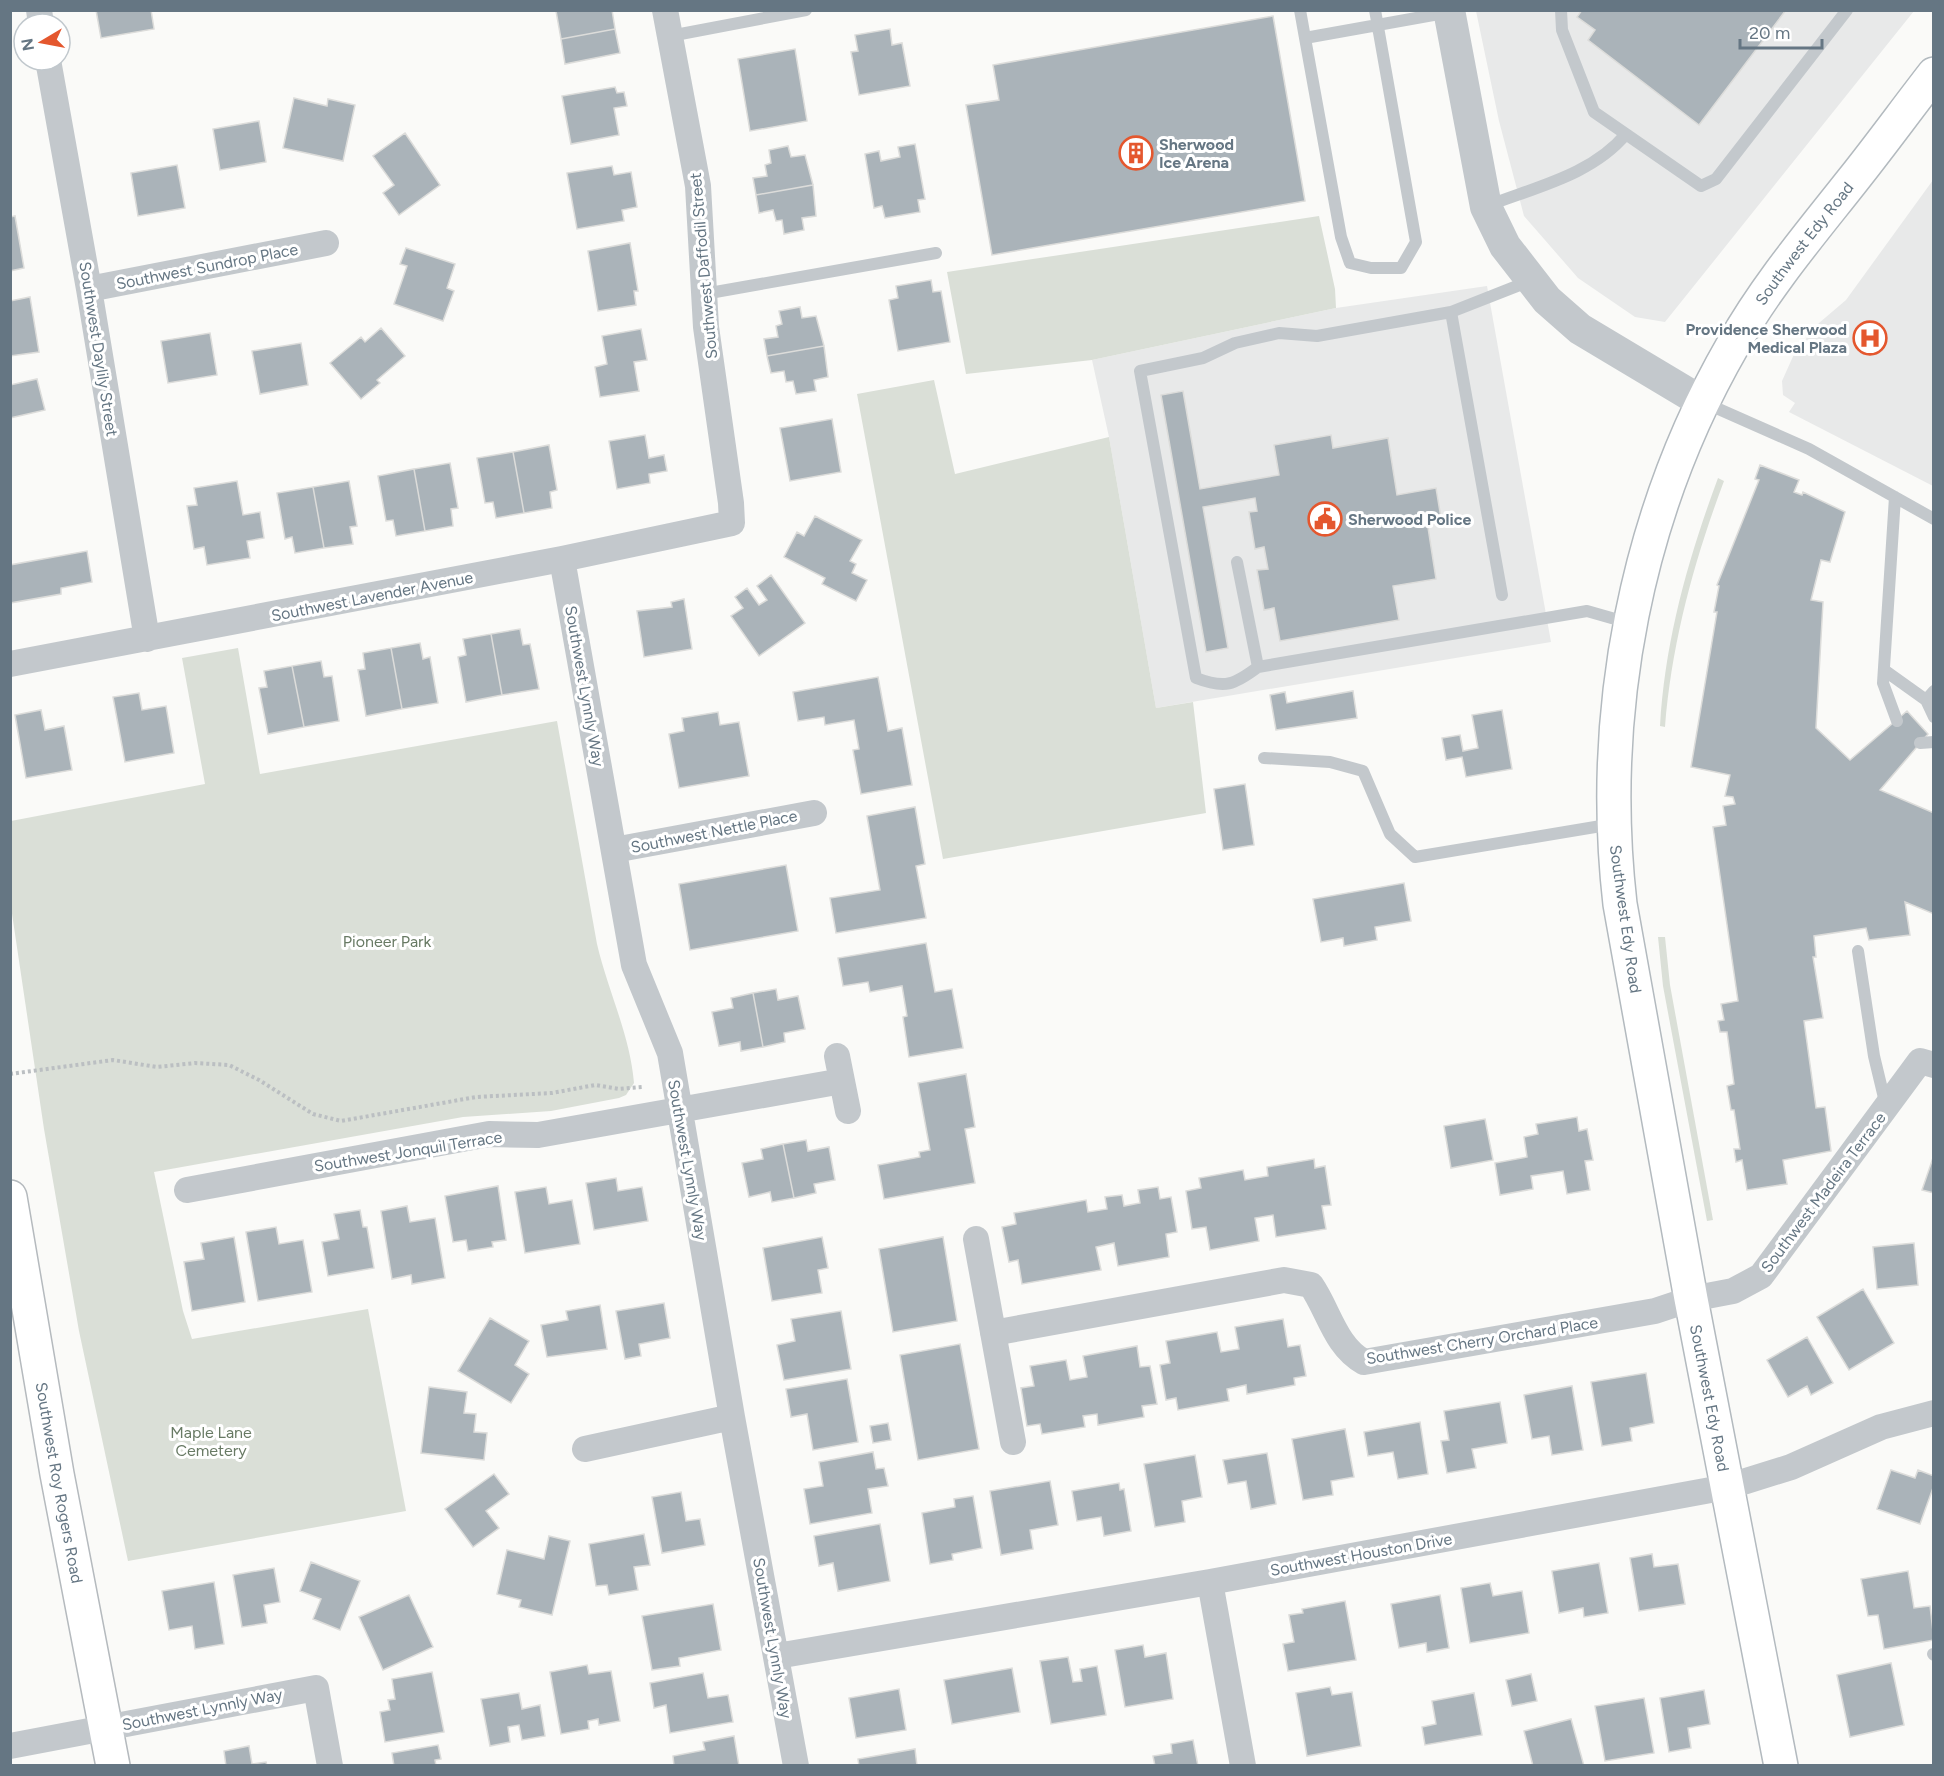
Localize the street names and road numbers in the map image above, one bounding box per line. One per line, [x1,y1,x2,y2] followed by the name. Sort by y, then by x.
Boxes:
[686,172,721,360] street label: Southwest Daffodil Street
[1751,178,1857,309] street label: Southwest Edy Road
[115,239,300,293] street label: Southwest Sundrop Place
[75,260,122,438] street label: Southwest Daylily Street
[270,568,475,625] street label: Southwest Lavender Avenue
[561,604,608,769] street label: Southwest Lynnly Way
[629,806,799,857] street label: Southwest Nettle Place
[1606,844,1645,994] street label: Southwest Edy Road
[664,1078,711,1243] street label: Southwest Lynnly Way
[1757,1108,1890,1276] street label: Southwest Madeira Terrace
[313,1127,504,1176] street label: Southwest Jonquil Terrace
[1365,1313,1600,1368] street label: Southwest Cherry Orchard Place
[1686,1323,1733,1473] street label: Southwest Edy Road
[32,1381,87,1585] street label: Southwest Roy Rogers Road
[1269,1529,1454,1580] street label: Southwest Houston Drive
[749,1556,796,1721] street label: Southwest Lynnly Way
[120,1685,284,1734] street label: Southwest Lynnly Way

